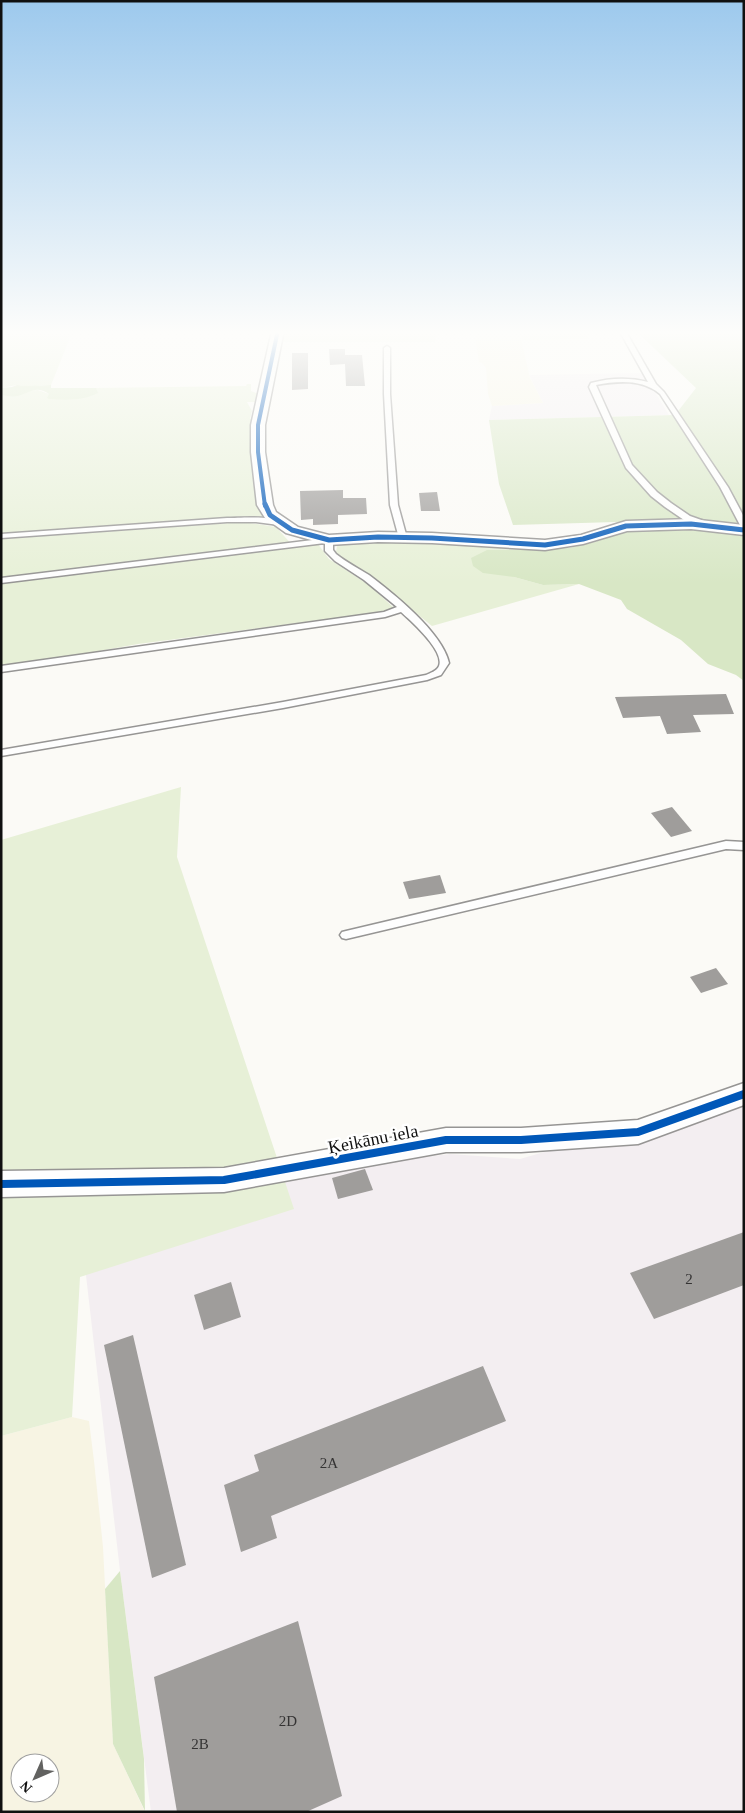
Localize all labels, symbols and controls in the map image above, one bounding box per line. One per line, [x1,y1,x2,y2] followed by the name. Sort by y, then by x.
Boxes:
[326,1120,420,1158] street label: Ķeikānu iela
[685,1271,693,1287] house number: 2
[320,1455,338,1471] house number: 2A
[279,1713,297,1729] house number: 2D
[191,1736,209,1752] house number: 2B
[10,1753,60,1803] north arrow
[17,1778,35,1796] text: N

